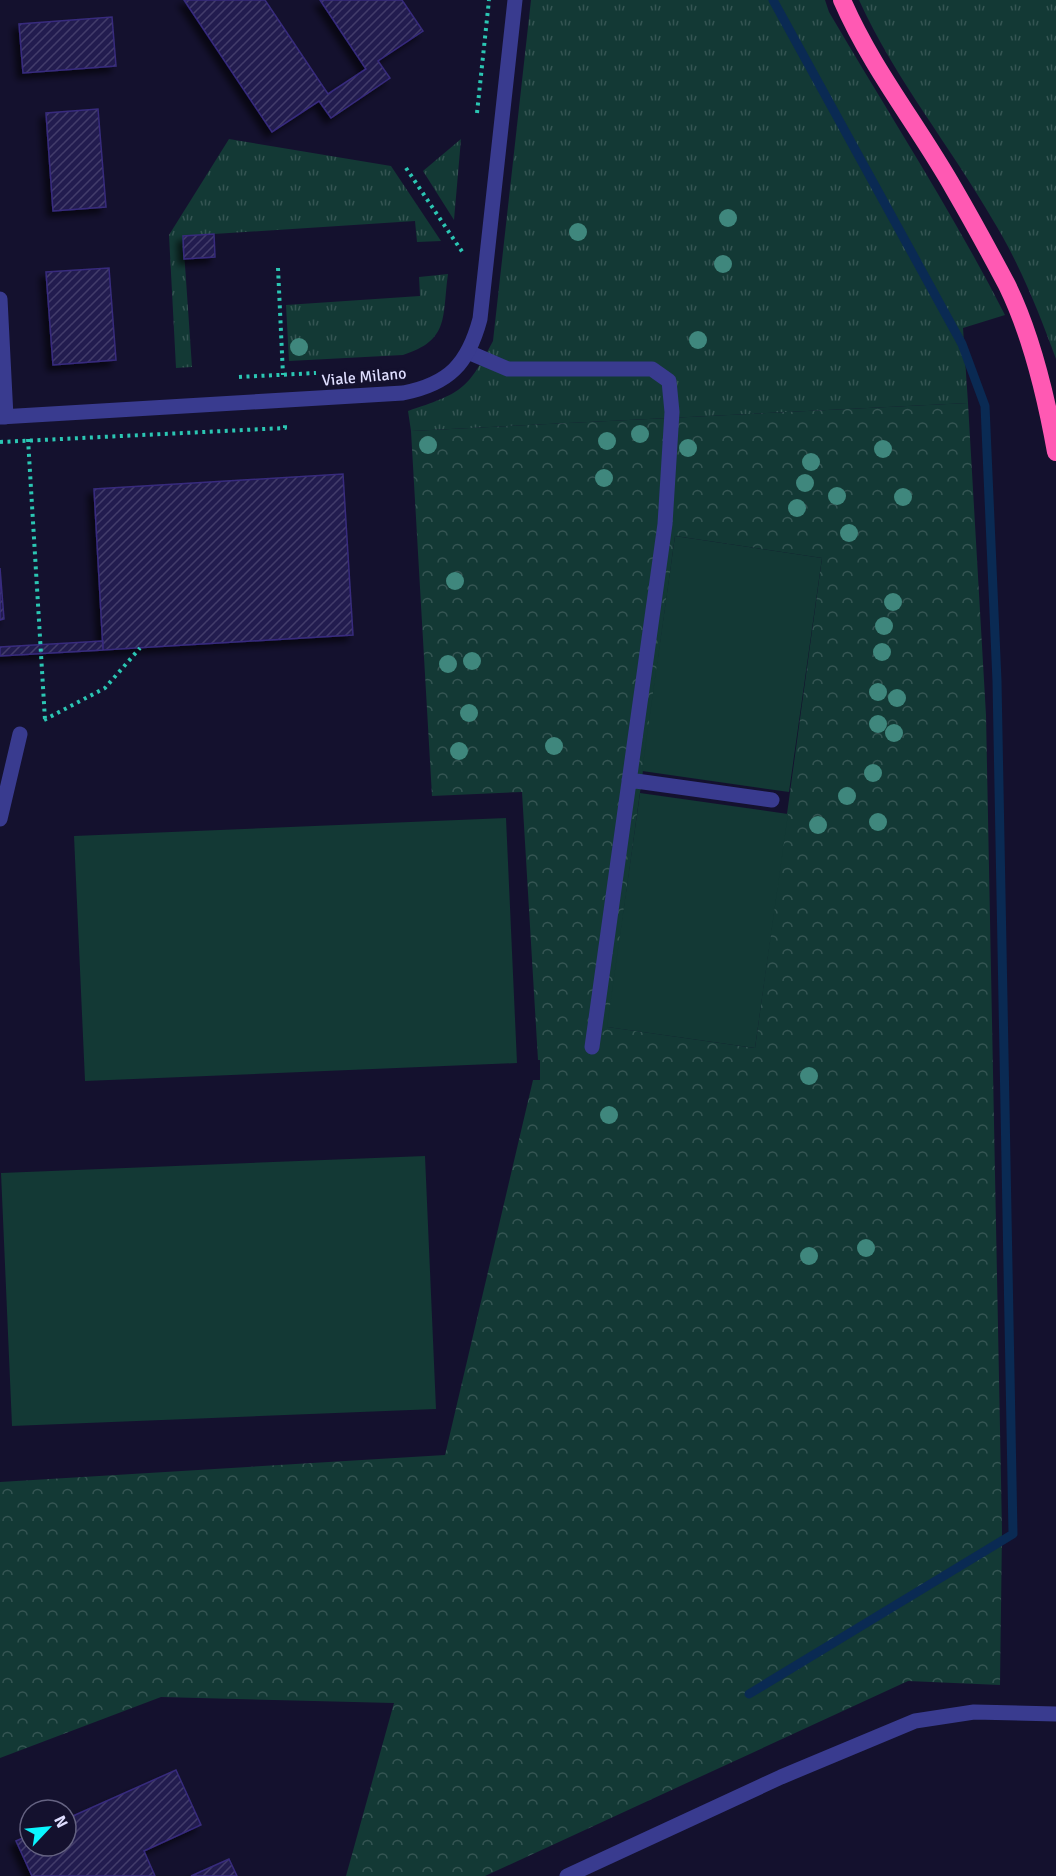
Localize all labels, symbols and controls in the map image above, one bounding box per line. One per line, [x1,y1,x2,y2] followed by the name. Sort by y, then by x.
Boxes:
[321,363,407,391] street label: Viale Milano
[18,1798,78,1858] north arrow
[49,1812,72,1831] text: N

